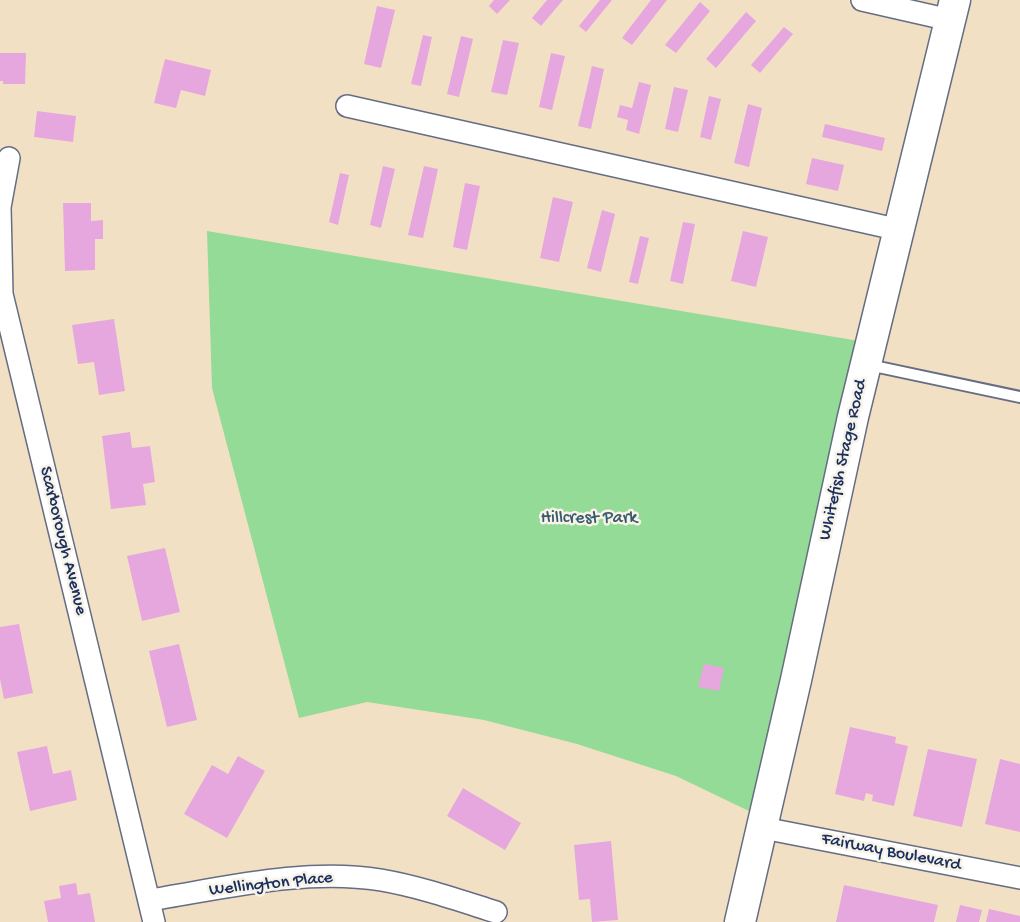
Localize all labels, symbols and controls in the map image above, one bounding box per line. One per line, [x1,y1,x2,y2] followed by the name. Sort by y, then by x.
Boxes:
[815,378,873,542] street label: Whitefish Stage Road
[33,465,91,617] street label: Scarborough Avenue
[541,508,637,530] park label: Hillcrest Park
[819,829,963,877] street label: Fairway Boulevard
[208,868,334,902] street label: Wellington Place

